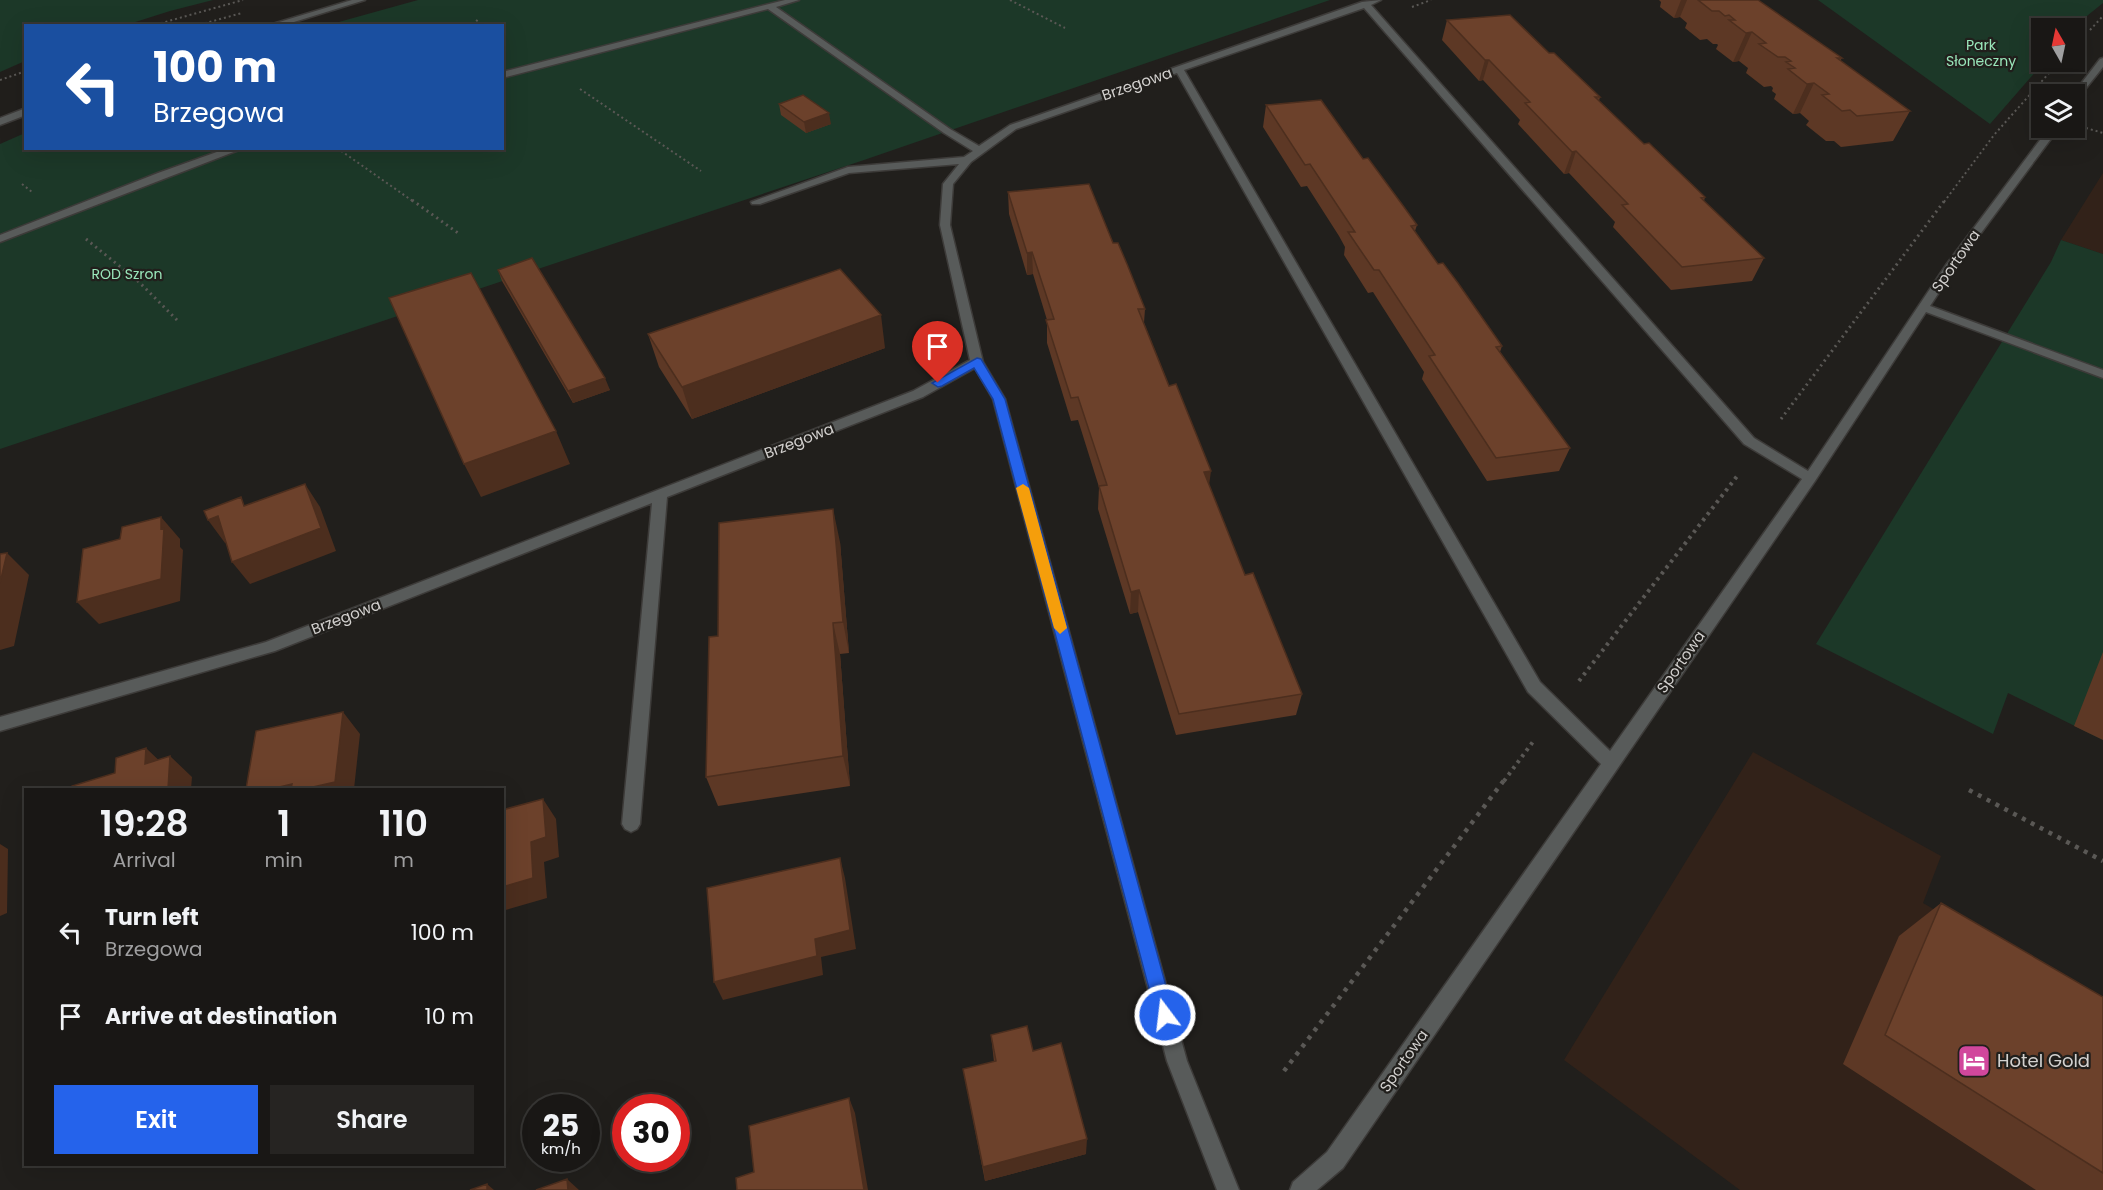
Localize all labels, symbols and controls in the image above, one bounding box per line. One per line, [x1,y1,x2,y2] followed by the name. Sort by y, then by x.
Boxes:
[2031,18,2085,72] north arrow
[2031,18,2085,138] map controls
[1946,35,2016,71] park label: Park Słoneczny
[153,38,277,97] text: 100 m
[54,48,132,126] icon: left
[1099,62,1175,105] street label: Brzegowa
[2031,84,2085,138] button: layers
[153,94,285,131] text: Brzegowa
[1926,225,1985,296] street label: Sportowa
[92,264,162,284] park label: ROD Szron
[912,321,963,383] pin
[921,330,954,363] icon: arrive
[761,418,837,463] street label: Brzegowa
[308,594,384,639] street label: Brzegowa
[1651,626,1710,697] street label: Sportowa
[100,798,189,849] text: 19:28
[277,798,290,849] text: 1
[379,798,428,849] text: 110
[113,846,176,874] text: Arrival
[265,846,303,874] text: min
[393,846,414,874] text: m
[105,902,199,933] text: Turn left
[54,916,87,949] icon: left
[411,917,474,948] text: 100 m
[105,935,202,963] text: Brzegowa
[1133,983,1197,1047] position arrow
[54,1000,87,1033] icon: arrive
[105,1001,337,1032] text: Arrive at destination
[425,1001,474,1032] text: 10 m
[1374,1025,1433,1096] street label: Sportowa
[1956,1043,1992,1079] hotel icon: Hotel Gold
[1997,1048,2090,1073] place label: Hotel Gold
[54,1085,258,1154] button: Exit
[270,1085,474,1154] button: Share
[612,1094,690,1172] speed limit sign: 30
[543,1104,579,1147] text: 25
[541,1138,581,1159] text: km/h

